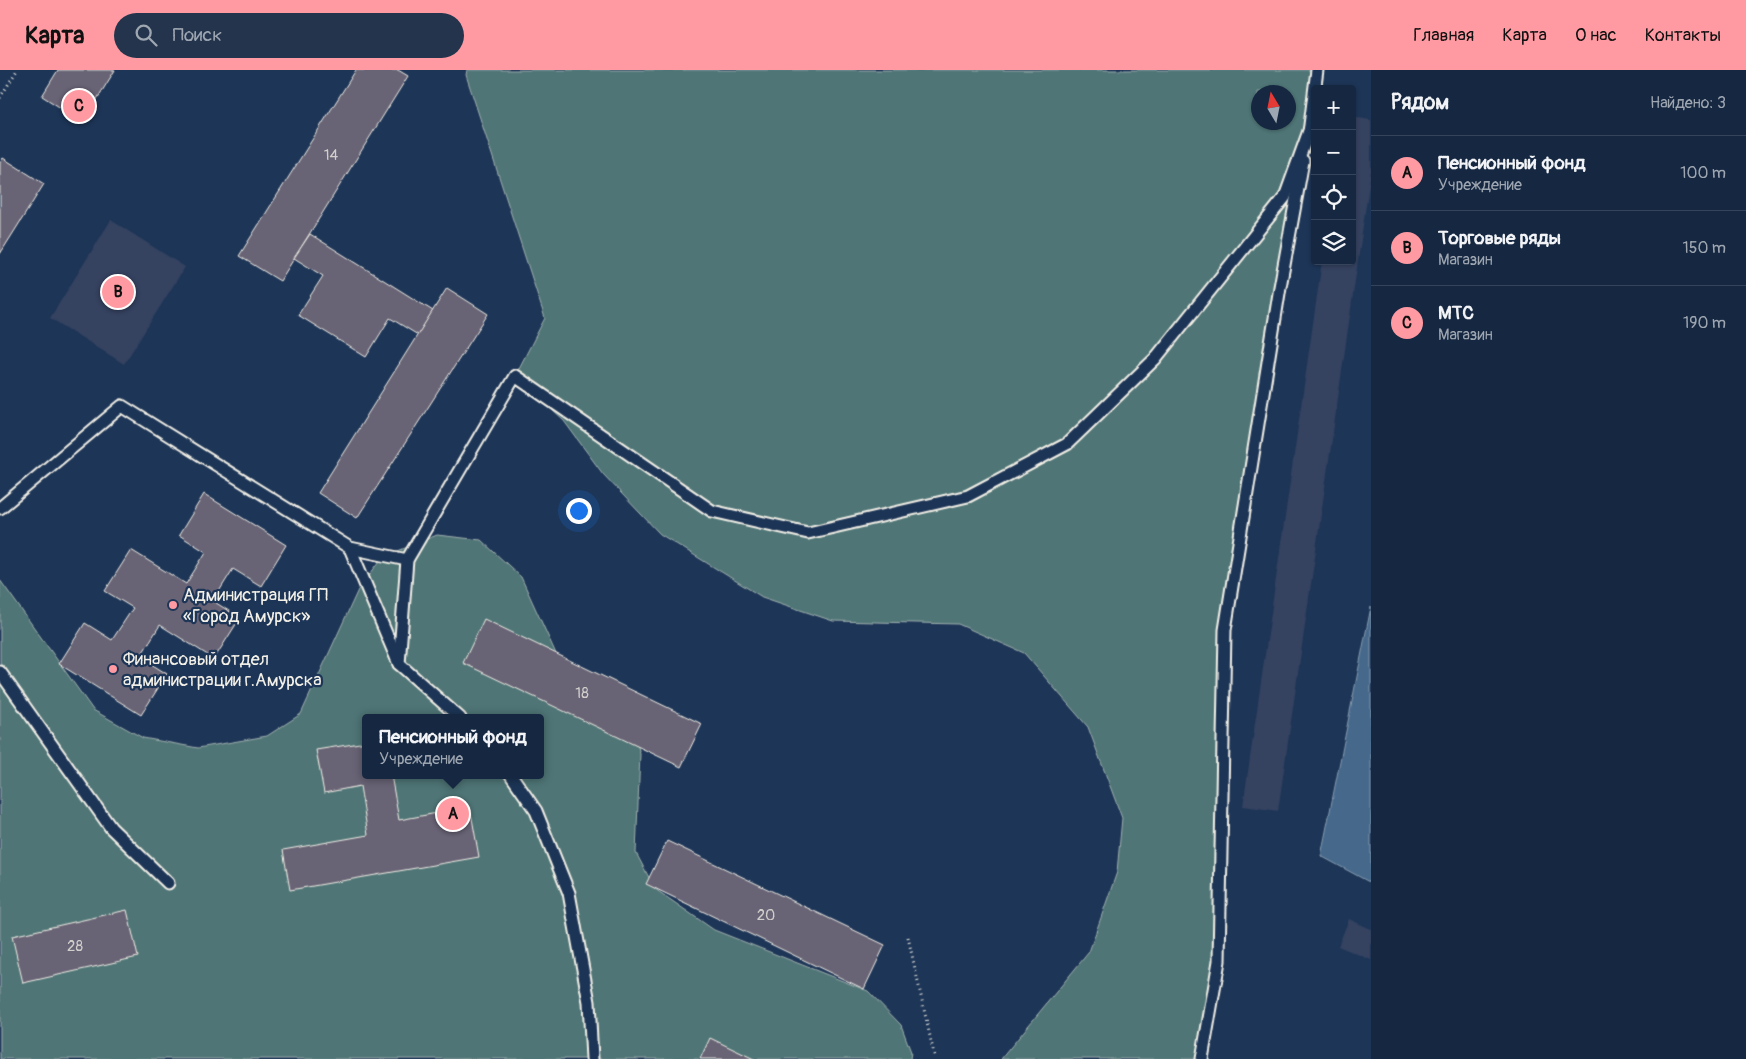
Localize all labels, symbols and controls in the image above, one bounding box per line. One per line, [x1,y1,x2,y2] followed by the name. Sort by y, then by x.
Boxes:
[114,13,464,58] search box
[25,21,84,50] text: Карта
[132,21,160,49] icon: search
[172,23,222,47] text: Поиск
[1413,24,1474,47] text: Главная
[1502,24,1547,47] text: Карта
[1575,24,1617,47] text: О нас
[1645,24,1721,47] text: Контакты
[1251,85,1296,130] north arrow
[1311,85,1356,265] map controls
[1311,85,1356,130] button: +
[63,87,95,125] pin: C
[1391,89,1449,116] text: Рядом
[1650,93,1726,113] text: Найдено: 3
[1311,130,1356,175] button: −
[324,146,339,165] house number: 14
[1438,151,1585,175] text: Пенсионный фонд
[1402,163,1412,183] text: A
[1680,163,1726,183] text: 100 m
[1311,175,1356,220] button: locate
[1438,175,1522,195] text: Учреждение
[1311,220,1356,265] button: layers
[1438,226,1561,250] text: Торговые ряды
[1402,238,1412,258] text: B
[1682,238,1726,258] text: 150 m
[1438,250,1493,270] text: Магазин
[102,273,134,311] pin: B
[1438,301,1474,325] text: МТС
[1402,313,1412,333] text: C
[1683,313,1726,333] text: 190 m
[1438,325,1493,345] text: Магазин
[566,498,592,524] your location
[183,584,328,628] place label: Администрация ГП «Город Амурск»
[167,599,179,611] marker: Администрация ГП «Город Амурск»
[123,648,322,692] place label: Финансовый отдел администрации г.Амурска
[107,663,119,675] marker: Финансовый отдел администрации г.Амурска
[575,684,589,703] house number: 18
[362,714,544,779] popup
[379,725,527,749] text: Пенсионный фонд
[379,749,463,769] text: Учреждение
[437,795,469,833] pin: A
[757,906,775,925] house number: 20
[67,937,83,956] house number: 28

